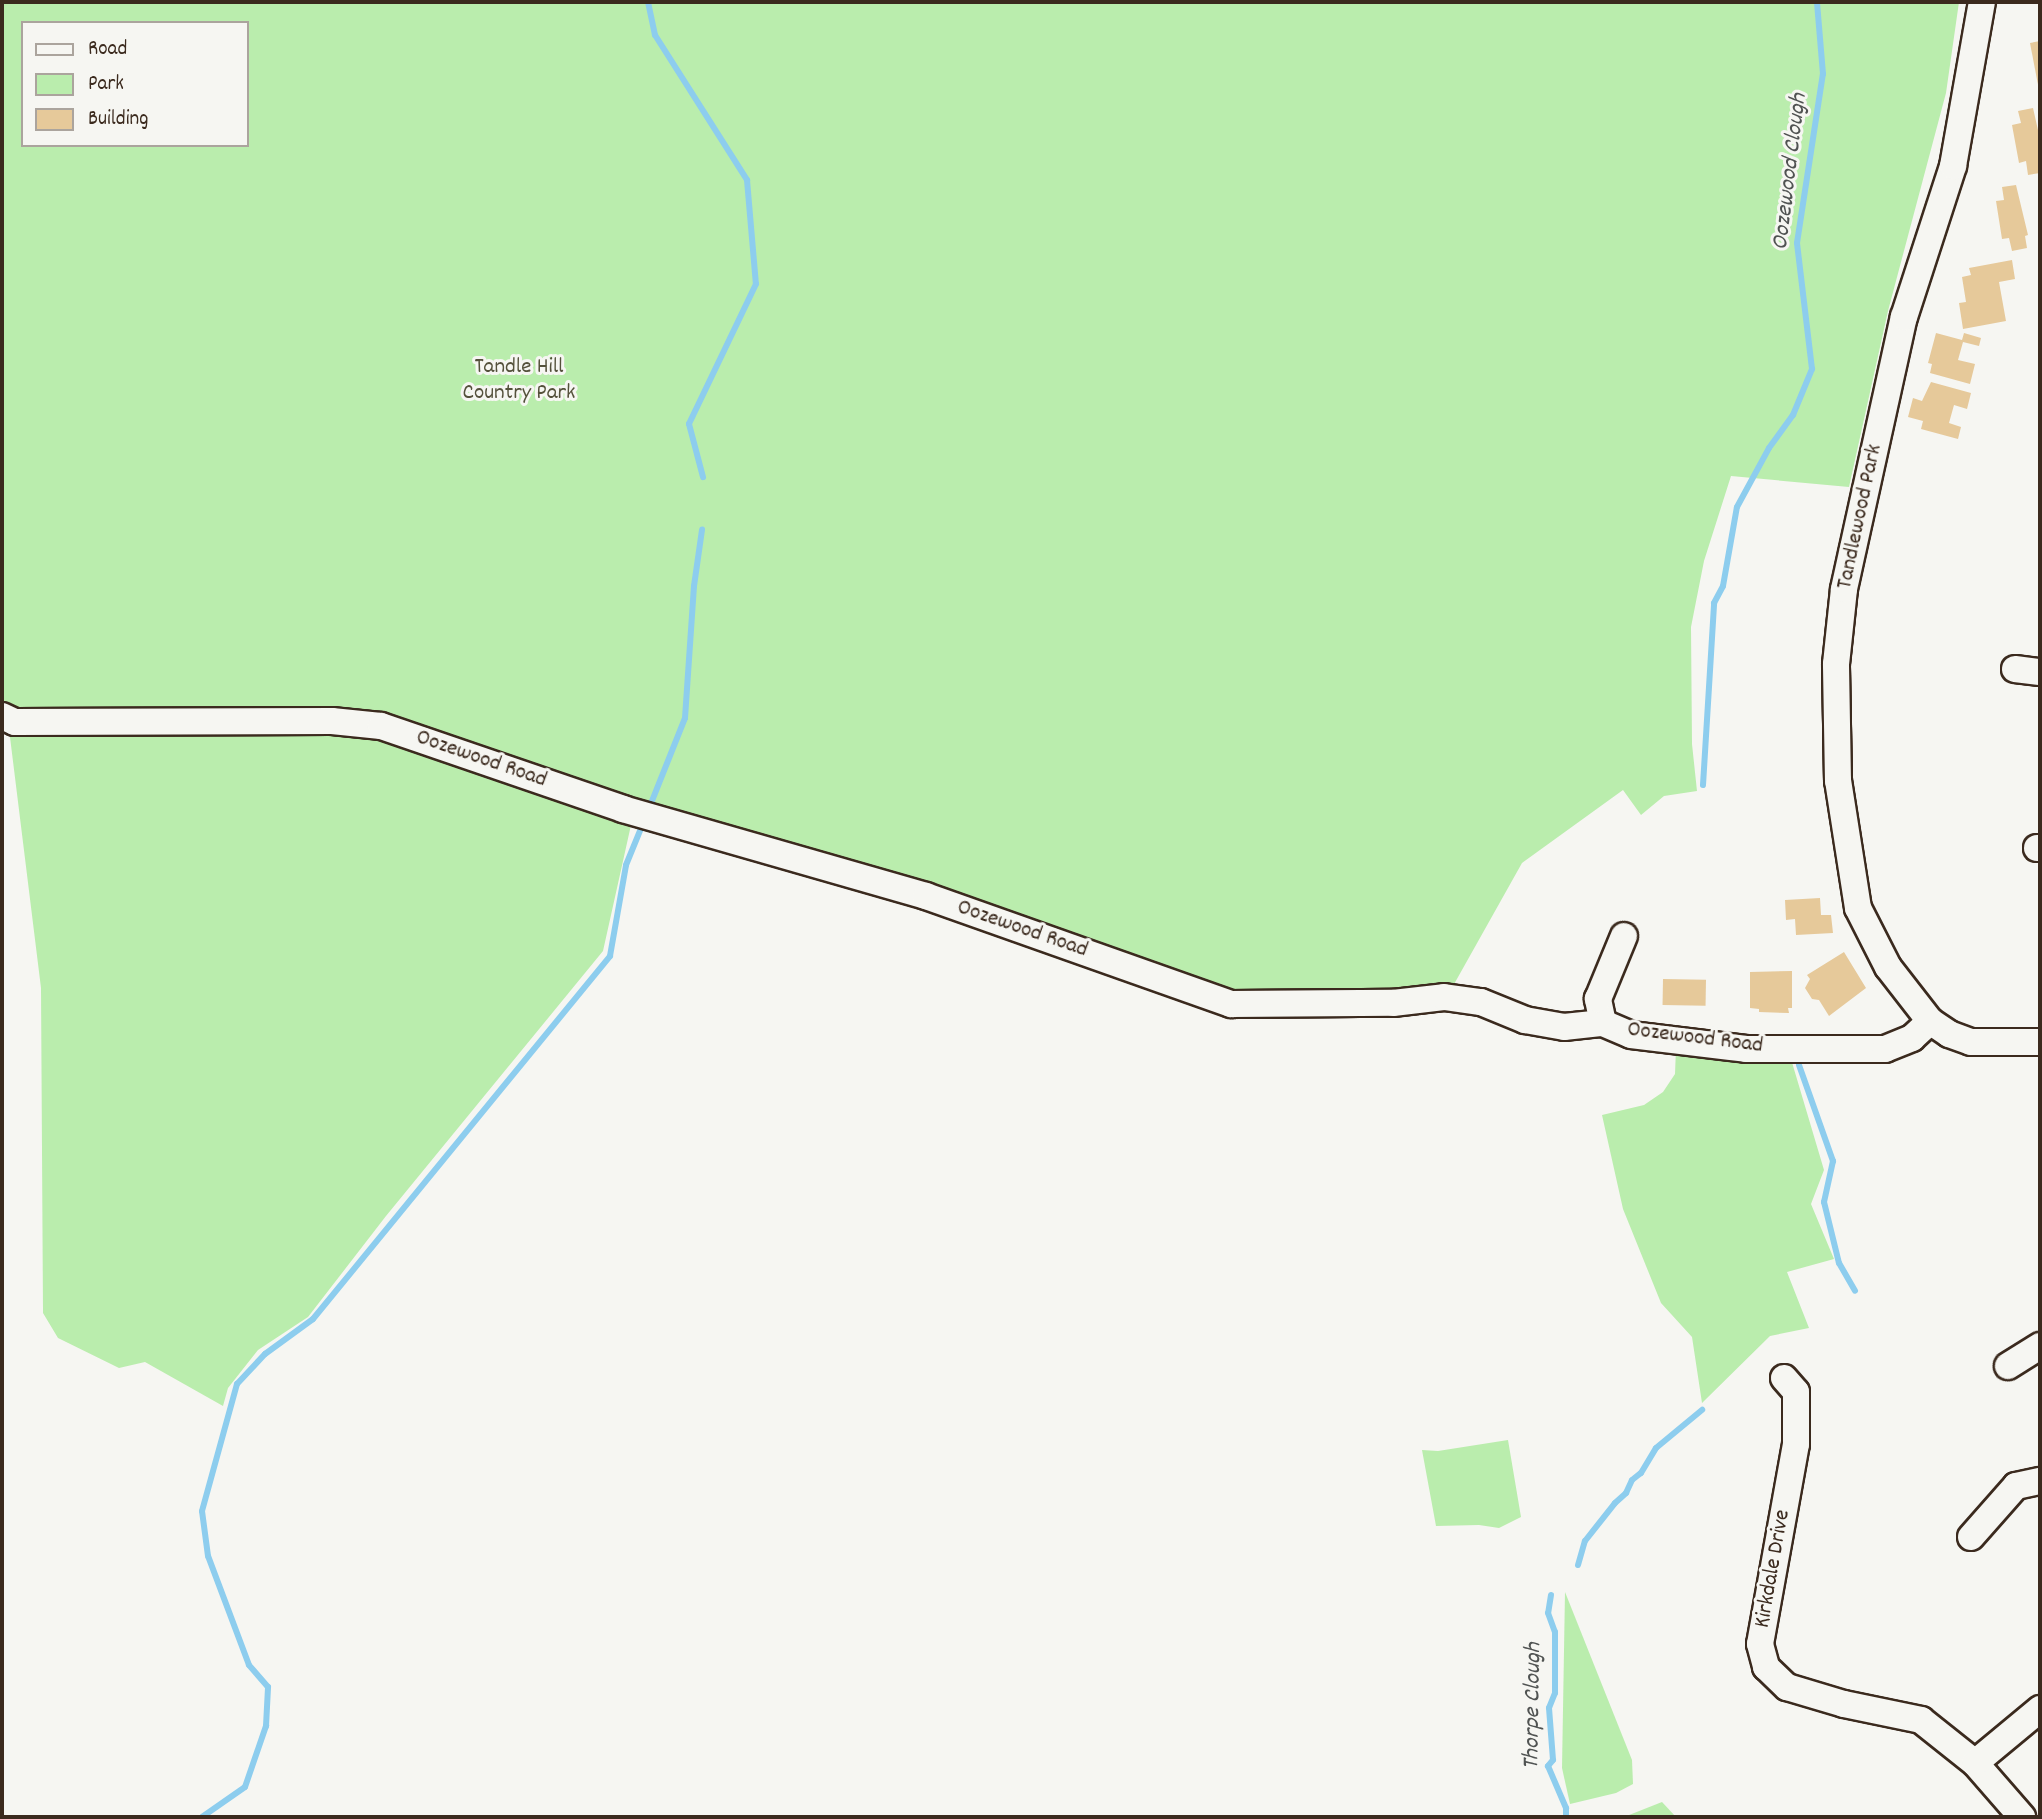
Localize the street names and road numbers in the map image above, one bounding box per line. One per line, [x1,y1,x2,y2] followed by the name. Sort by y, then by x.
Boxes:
[1832,442,1890,592] street label: Tandlewood Park
[412,725,550,795] street label: Oozewood Road
[953,895,1091,965] street label: Oozewood Road
[1626,1017,1764,1061] street label: Oozewood Road
[1750,1508,1798,1630] street label: Kirkdale Drive

